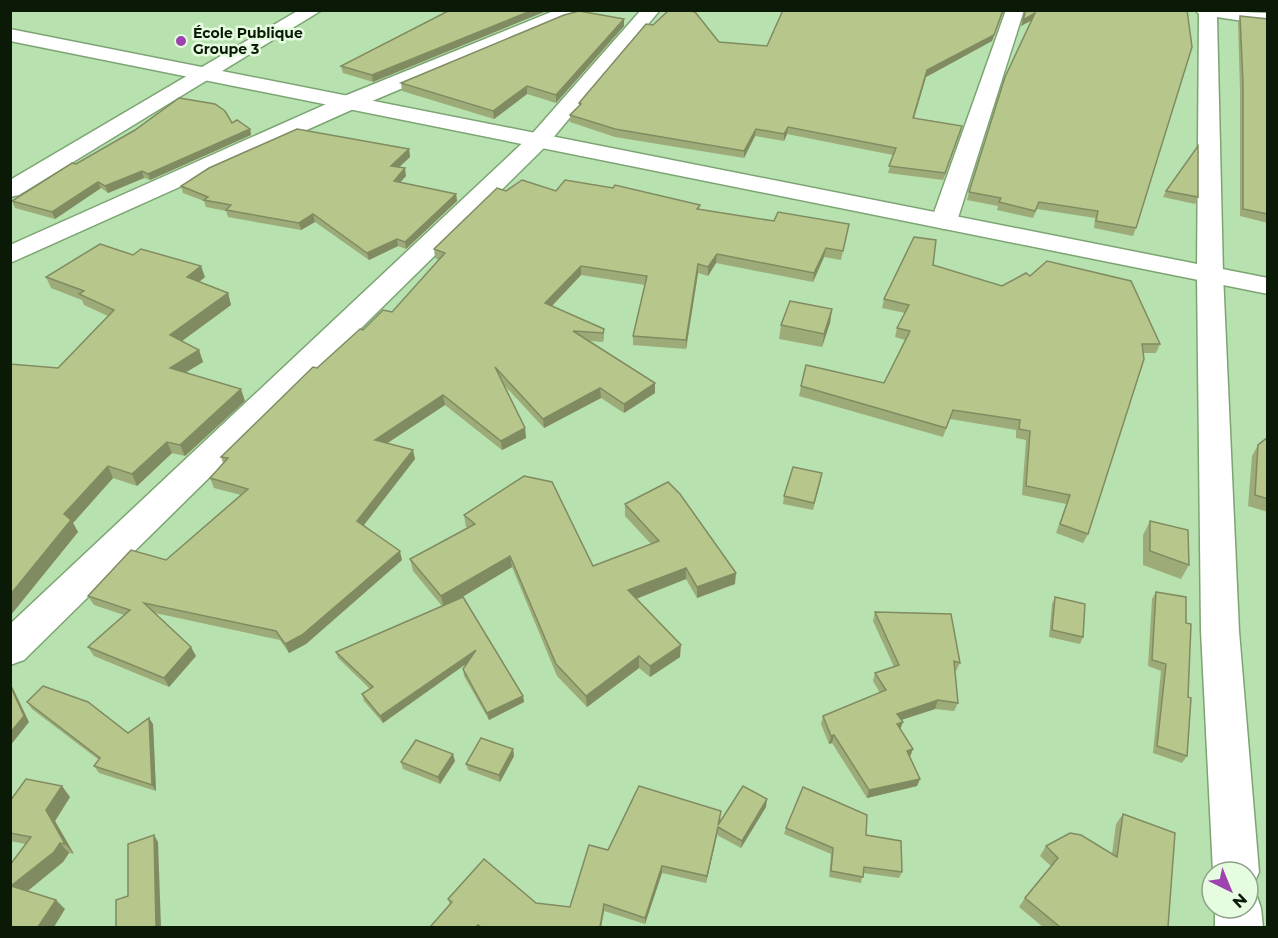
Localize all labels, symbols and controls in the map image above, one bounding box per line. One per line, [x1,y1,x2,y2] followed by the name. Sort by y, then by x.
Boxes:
[193,24,303,58] place label: École Publique Groupe 3
[174,34,188,48] marker: École Publique Groupe 3
[1200,860,1260,920] north arrow
[1229,889,1251,912] text: N

